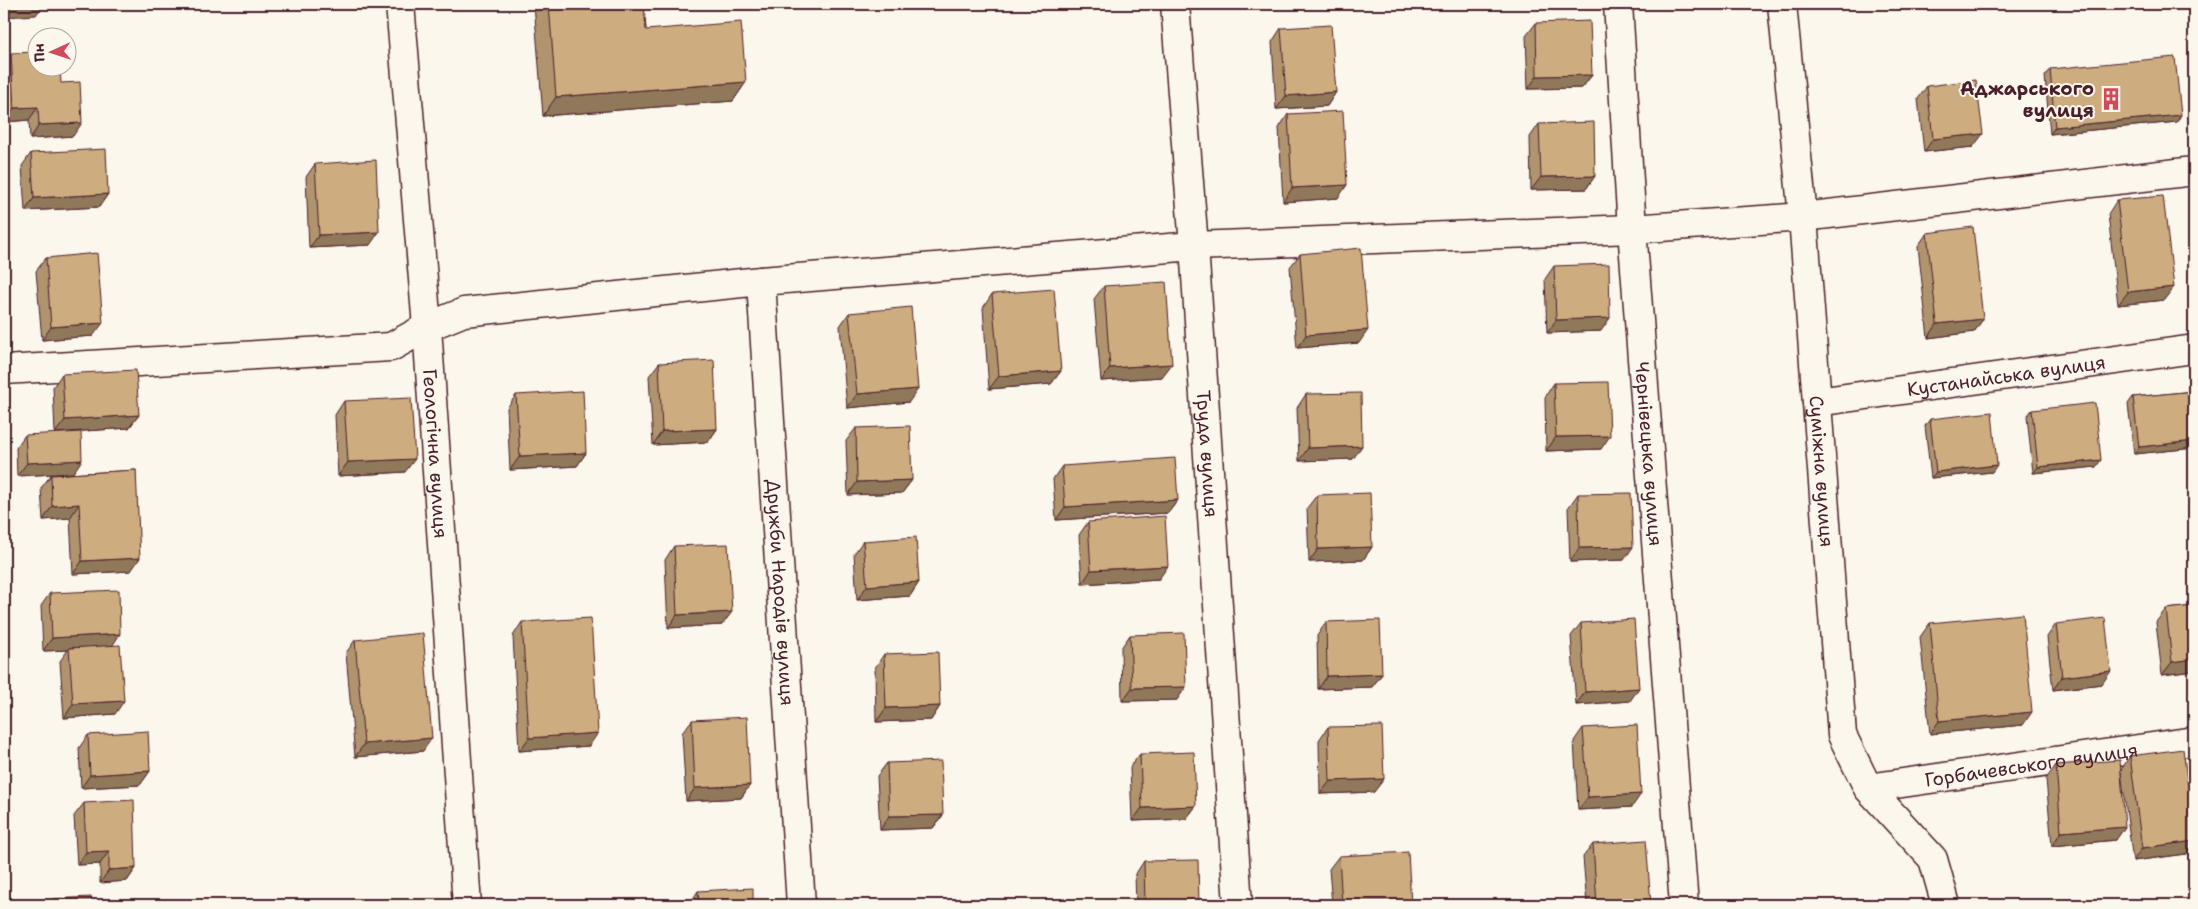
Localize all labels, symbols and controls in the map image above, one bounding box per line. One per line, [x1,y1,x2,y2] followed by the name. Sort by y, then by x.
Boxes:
[28,28,78,78] north arrow
[30,43,48,62] text: Пн
[1960,76,2094,123] place label: Аджарського вулиця
[2098,86,2124,112] building icon: Аджарського вулиця
[1905,349,2107,402] street label: Кустанайська вулиця
[1630,361,1669,547] street label: Чернівецька вулиця
[417,368,454,539] street label: Геологічна вулиця
[1191,389,1225,518] street label: Труда вулиця
[1804,395,1840,548] street label: Суміжна вулиця
[761,478,801,707] street label: Дружби Народів вулиця
[1923,737,2140,792] street label: Горбачевського вулиця

